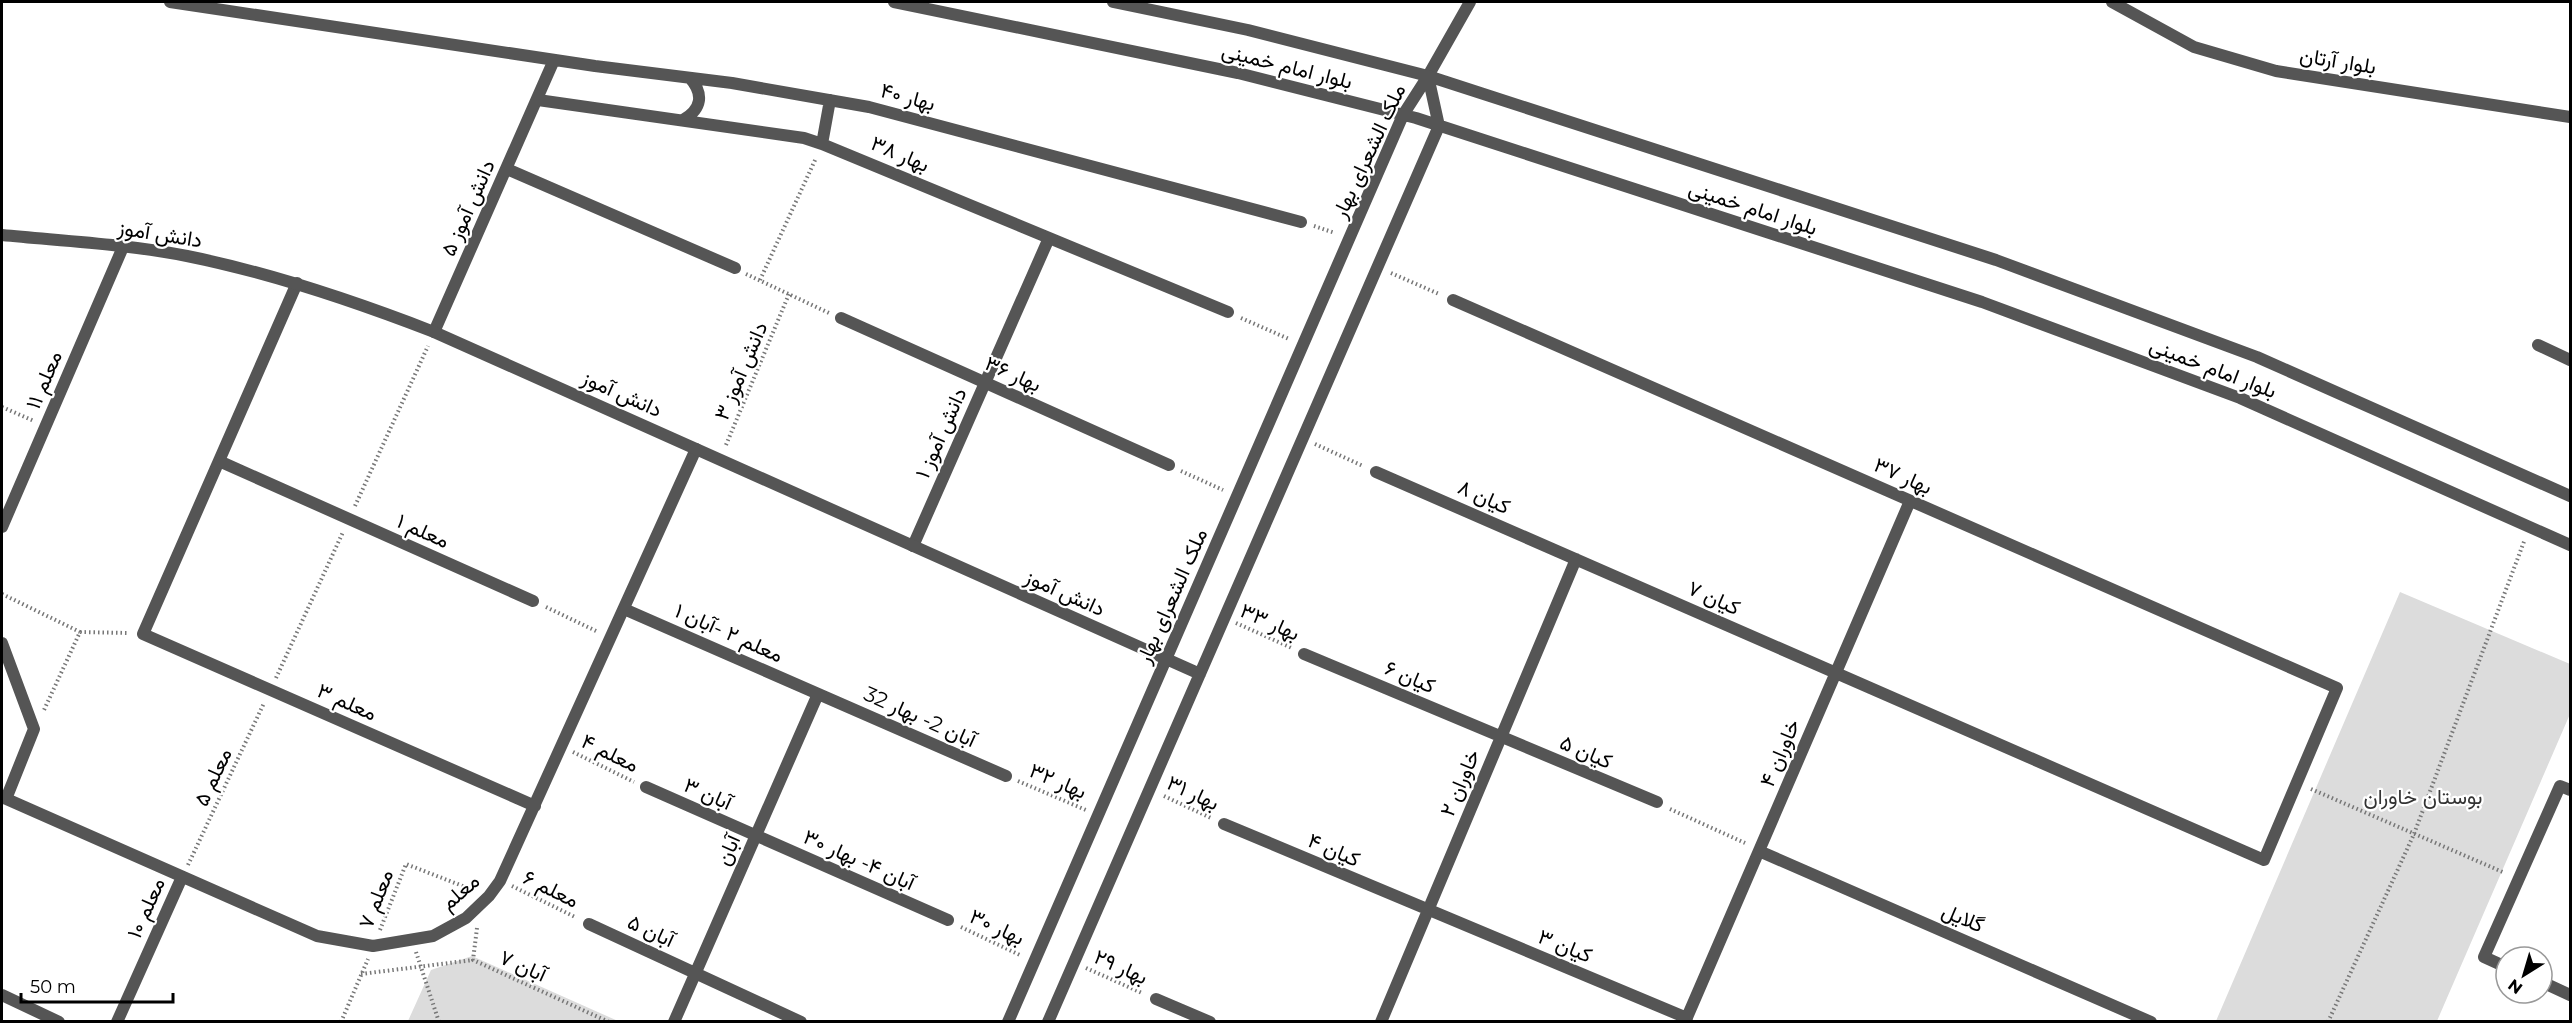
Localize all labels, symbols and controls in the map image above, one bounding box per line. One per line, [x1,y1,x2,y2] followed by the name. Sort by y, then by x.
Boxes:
[1219,37,1355,96] street label: بلوار امام خمینی
[2298,42,2378,80] street label: بلوار آرتان
[878,77,938,117] street label: بهار ۴۰
[1326,80,1411,223] street label: ملک الشعرای بهار
[867,130,933,178] street label: بهار ۳۸
[435,156,501,260] street label: دانش آموز ۵
[1685,175,1821,242] street label: بلوار امام خمینی
[115,214,204,253] street label: دانش آموز
[709,318,773,424] street label: دانش آموز ۳
[2146,332,2280,405] street label: بلوار امام خمینی
[20,347,69,413] street label: معلم ۱۱
[981,350,1045,398] street label: بهار ۳۶
[577,364,666,423] street label: دانش آموز
[909,384,973,482] street label: دانش آموز ۱
[1870,452,1936,500] street label: بهار ۳۷
[1454,474,1514,519] street label: کیان ۸
[392,508,453,555] street label: معلم ۱
[1130,524,1213,668] street label: ملک الشعرای بهار
[1020,563,1109,622] street label: دانش آموز
[1684,575,1744,620] street label: کیان ۷
[1236,597,1304,647] street label: بهار ۳۳
[671,598,787,669] street label: معلم ۲ -آبان ۱
[1381,655,1439,698] street label: کیان ۶
[313,677,381,728] street label: معلم ۳
[860,681,982,754] street label: آبان 2- بهار 32
[1754,715,1806,791] street label: خاوران ۴
[577,728,643,779] street label: معلم ۴
[1556,729,1616,774] street label: کیان ۵
[188,744,239,811] street label: معلم ۵
[1434,746,1486,820] street label: خاوران ۲
[1025,757,1091,805] street label: بهار ۳۲
[1163,770,1223,816] street label: بهار ۳۱
[680,772,738,816] street label: آبان ۳
[2363,784,2483,810] park label: بوستان خاوران
[799,824,921,897] street label: آبان ۴- بهار ۳۰
[1304,827,1364,872] street label: کیان ۴
[710,829,746,869] street label: آبان
[518,864,583,915] street label: معلم ۶
[353,866,400,933] street label: معلم ۷
[435,868,485,917] street label: معلم
[121,874,172,943] street label: معلم ۱۰
[1938,898,1988,938] street label: گلایل
[965,903,1029,951] street label: بهار ۳۰
[624,909,680,953] street label: آبان ۵
[1535,923,1596,968] street label: کیان ۳
[496,944,552,988] street label: آبان ۷
[1090,944,1152,990] street label: بهار ۲۹
[2494,945,2554,1005] north arrow
[21,966,172,1004] scale bar
[2504,975,2526,998] text: N
[30,976,76,998] text: 50 m

